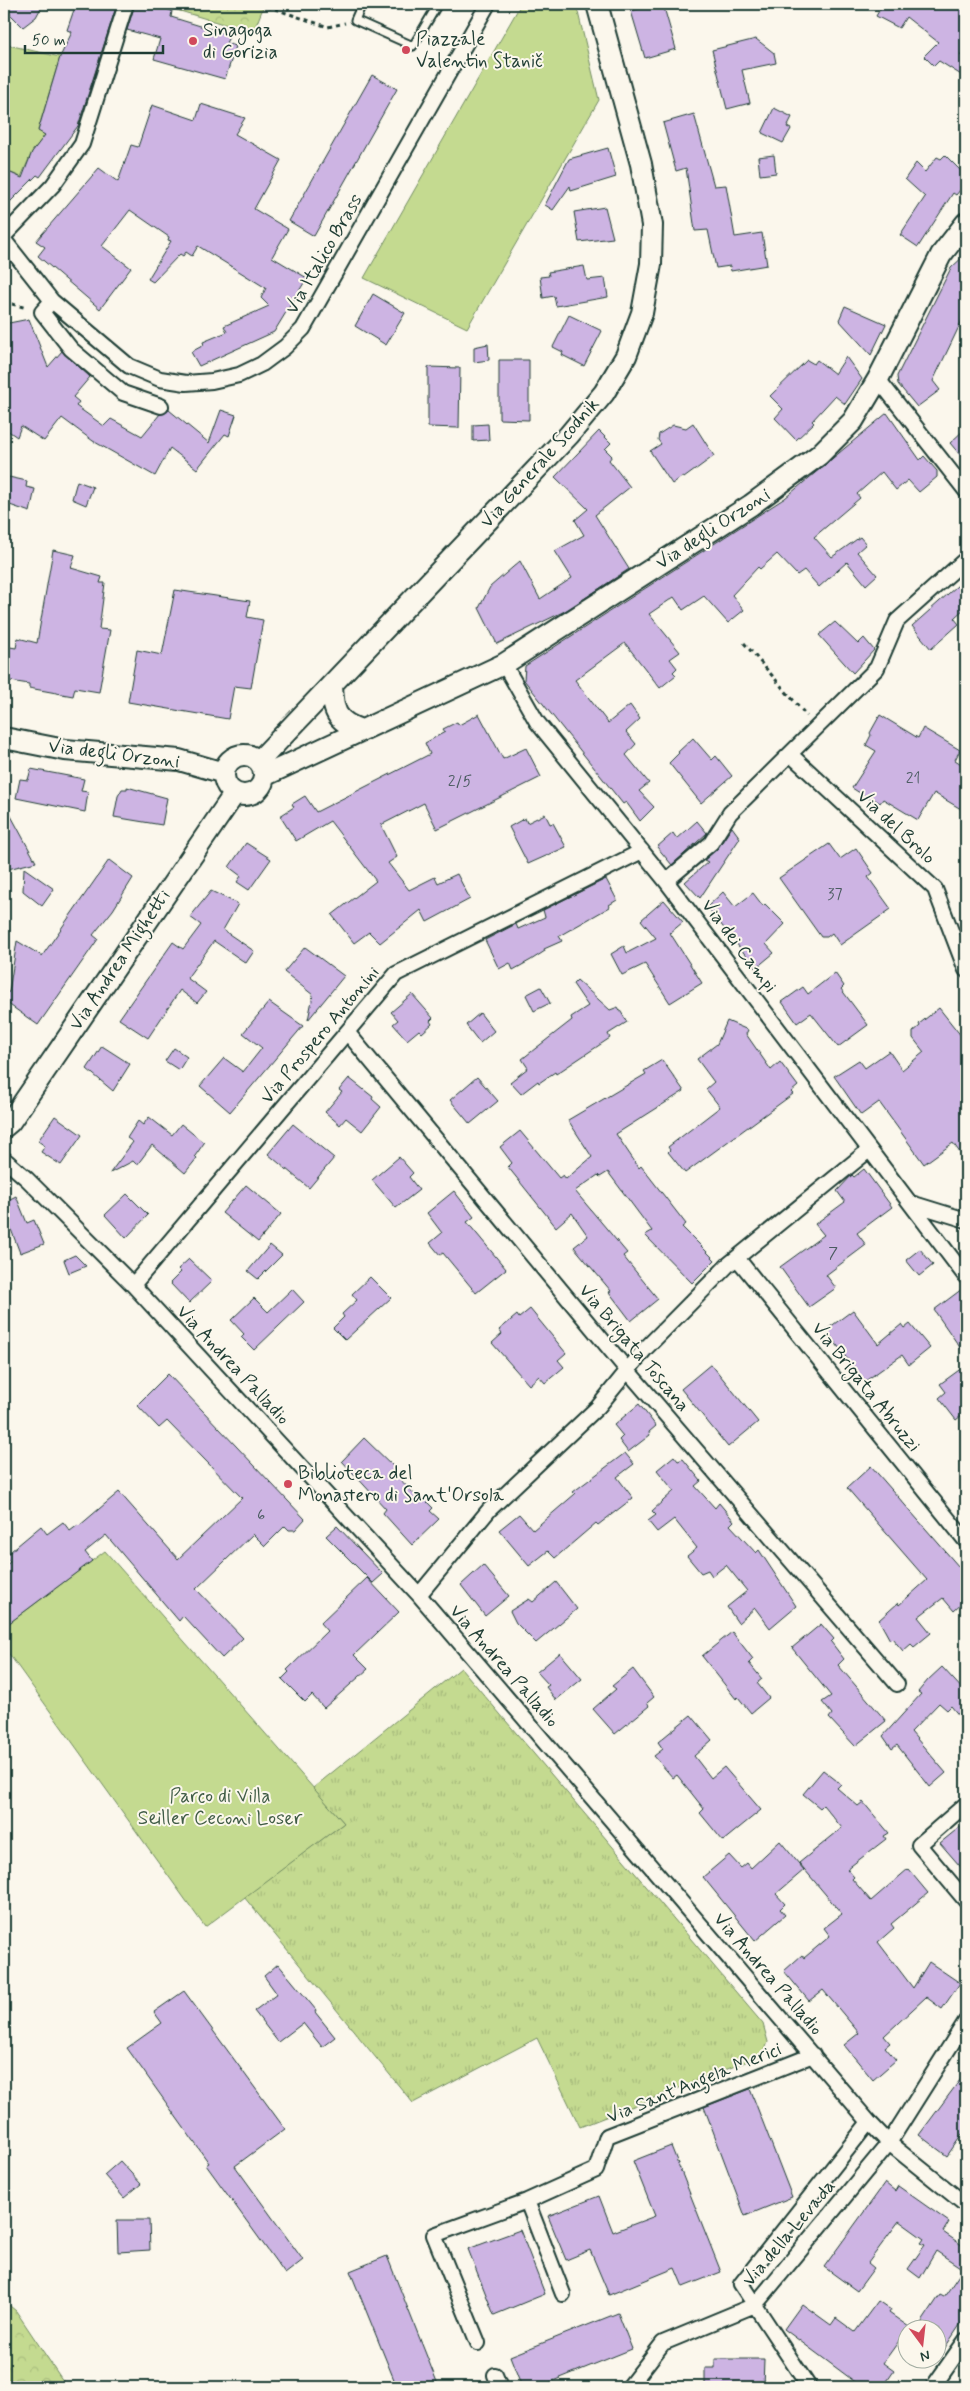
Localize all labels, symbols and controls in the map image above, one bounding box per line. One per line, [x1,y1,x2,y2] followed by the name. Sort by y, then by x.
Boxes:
[203,18,278,65] place label: Sinagoga di Gorizia
[25,22,162,54] scale bar
[416,27,543,74] place label: Piazzale Valentin Stanič
[32,31,66,51] text: 50 m
[187,35,199,47] marker: Sinagoga di Gorizia
[400,44,412,56] marker: Piazzale Valentin Stanič
[279,189,369,319] street label: Via Italico Brass
[475,392,605,534] street label: Via Generale Scodnik
[651,483,777,578] street label: Via degli Orzoni
[47,734,181,777] street label: Via degli Orzoni
[906,768,920,789] house number: 21
[448,771,472,792] house number: 2/5
[851,784,941,870] street label: Via del Brolo
[827,884,843,905] house number: 37
[64,885,179,1037] street label: Via Andrea Mighetti
[696,894,782,998] street label: Via dei Campi
[255,961,385,1109] street label: Via Prospero Antonini
[828,1243,838,1264] house number: 7
[571,1279,695,1419] street label: Via Brigata Toscana
[171,1300,295,1430] street label: Via Andrea Palladio
[804,1317,926,1459] street label: Via Brigata Abruzzi
[298,1461,504,1508] place label: Biblioteca del Monastero di Sant'Orsola
[282,1478,294,1490] marker: Biblioteca del Monastero di Sant'Orsola
[257,1505,265,1526] house number: 6
[444,1599,564,1733] street label: Via Andrea Palladio
[138,1784,302,1831] park label: Parco di Villa Seiller Ceconi Loser
[708,1907,828,2041] street label: Via Andrea Palladio
[603,2036,786,2132] street label: Via Sant'Angela Merici
[737,2174,841,2292] street label: Via della Levada
[898,2318,948,2368] north arrow
[918,2346,932,2365] text: N

